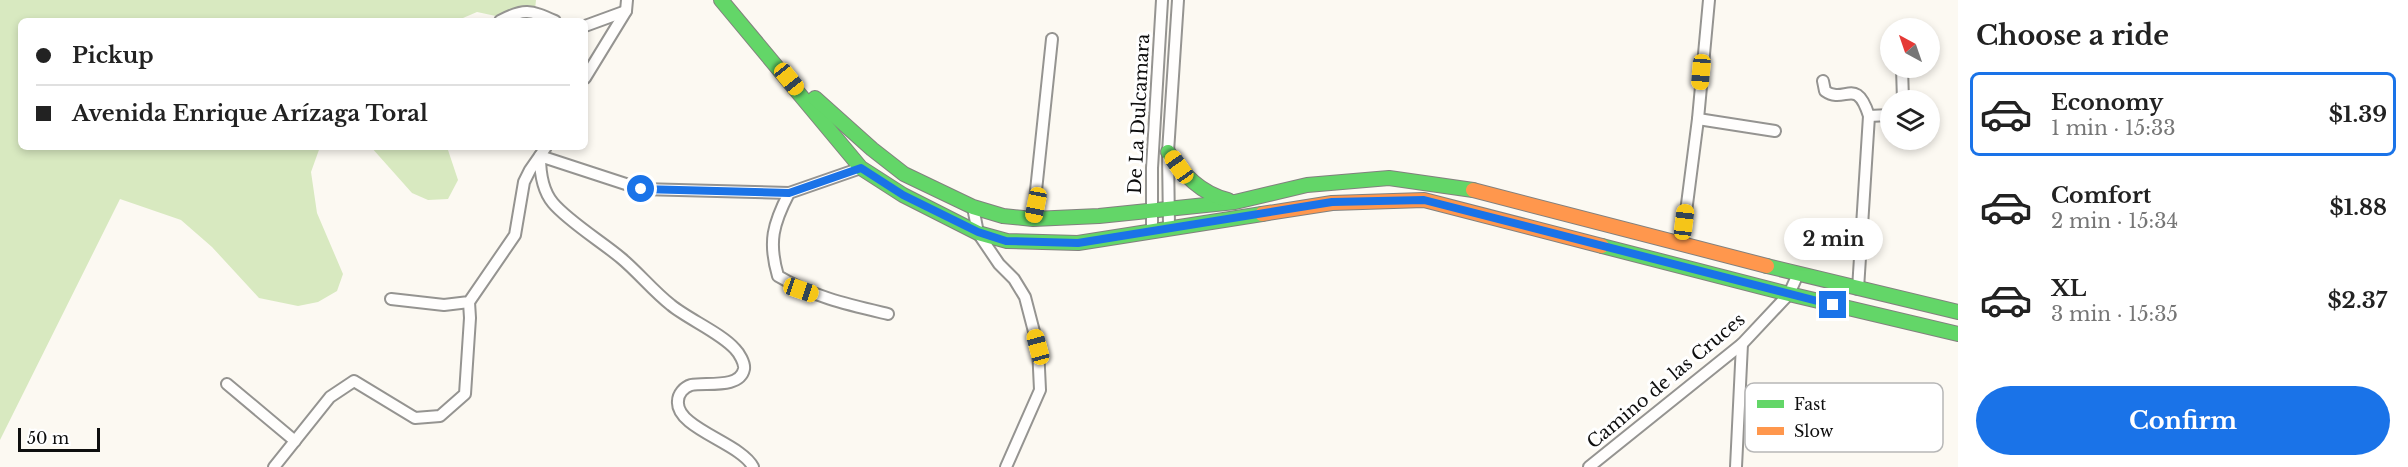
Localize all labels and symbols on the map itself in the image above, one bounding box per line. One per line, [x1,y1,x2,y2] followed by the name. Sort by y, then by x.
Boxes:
[1880,18,1940,78] north arrow
[1124,33,1154,195] street label: De La Dulcamara
[1690,53,1712,91] car
[771,59,807,99] car
[1161,147,1197,187] car
[627,175,654,202] route start
[1024,186,1048,224] car
[1673,203,1695,241] car
[1784,218,1882,260] callout: 2 min
[781,276,821,304] car
[1819,291,1846,318] route end
[1583,309,1749,453] street label: Camino de las Cruces
[1025,327,1051,367] car
[1745,383,1943,452] legend
[1794,394,1826,414] text: Fast
[1794,421,1834,441] text: Slow
[18,425,100,452] scale bar

